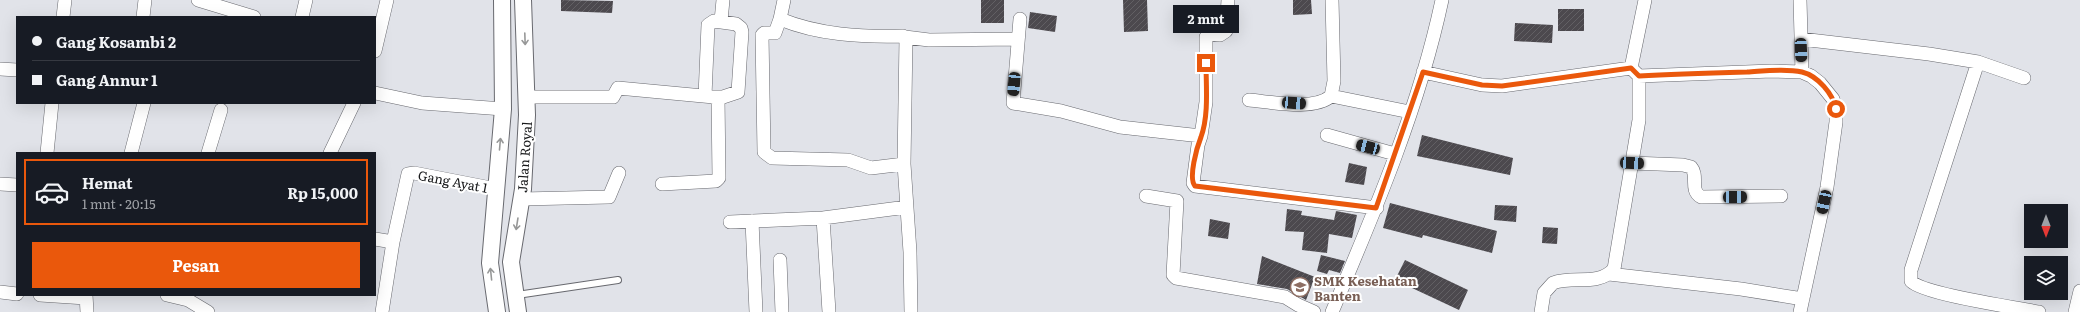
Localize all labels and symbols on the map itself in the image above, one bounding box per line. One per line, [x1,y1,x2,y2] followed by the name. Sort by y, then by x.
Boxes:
[1173,5,1239,33] callout: 2 mnt
[522,32,529,45] one-way arrow
[1795,38,1807,62] car
[1197,54,1215,72] route end
[1007,72,1021,96] car
[1282,96,1306,110] car
[1827,100,1845,118] route start
[512,120,536,193] street label: Jalan Royal
[496,138,504,151] one-way arrow
[1355,138,1381,156] car
[1620,156,1644,170] car
[417,165,489,197] street label: Gang Ayat 1
[1816,189,1832,215] car
[1723,191,1747,203] car
[2024,204,2068,248] north arrow
[513,217,521,230] one-way arrow
[487,268,495,281] one-way arrow
[1314,271,1417,305] place label: SMK Kesehatan Banten
[1289,276,1311,298] school or university icon: SMK Kesehatan Banten

